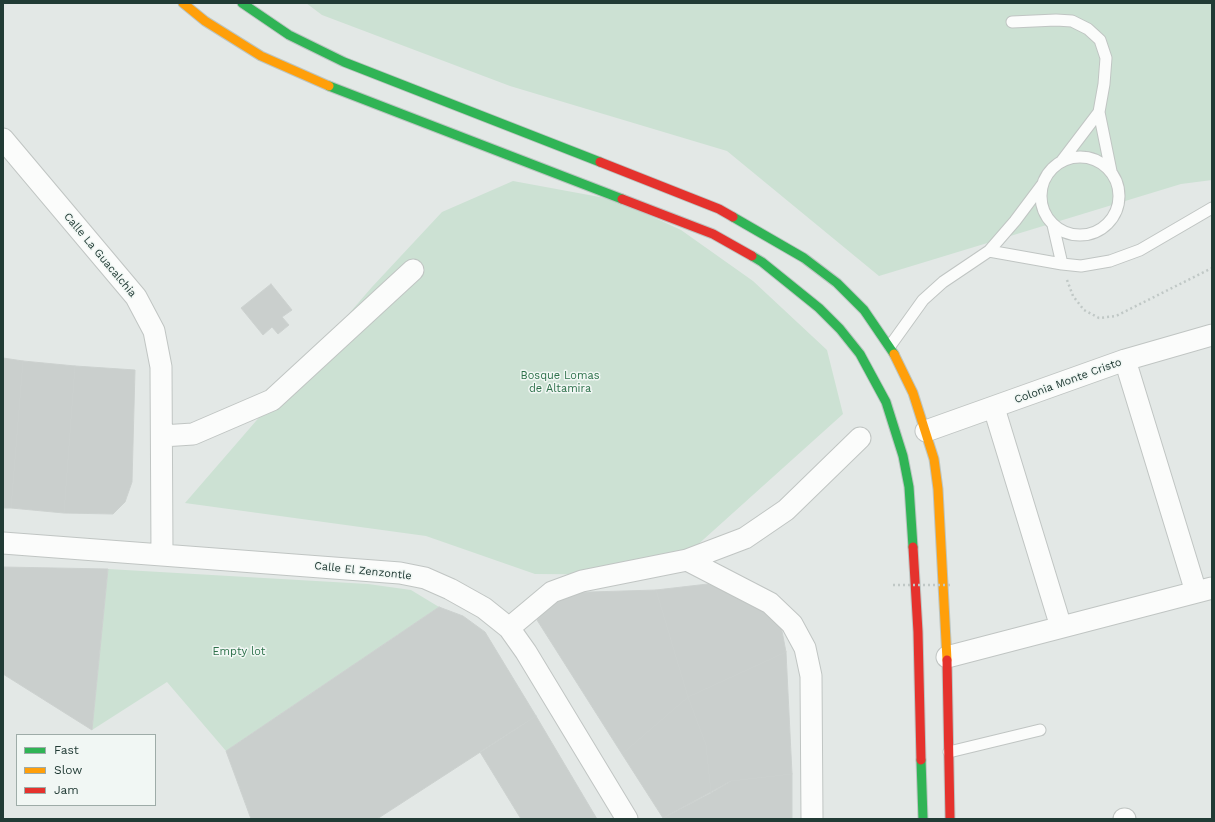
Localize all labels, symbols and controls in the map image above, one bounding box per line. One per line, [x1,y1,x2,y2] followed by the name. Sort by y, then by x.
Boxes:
[61,210,139,300] street label: Calle La Guacalchia
[1013,355,1123,407] street label: Colonia Monte Cristo
[521,369,599,395] park label: Bosque Lomas de Altamira
[314,559,412,583] street label: Calle El Zenzontle
[213,645,265,659] park label: Empty lot
[16,734,156,806] legend
[54,743,79,757] text: Fast
[54,763,82,777] text: Slow
[54,783,79,797] text: Jam

